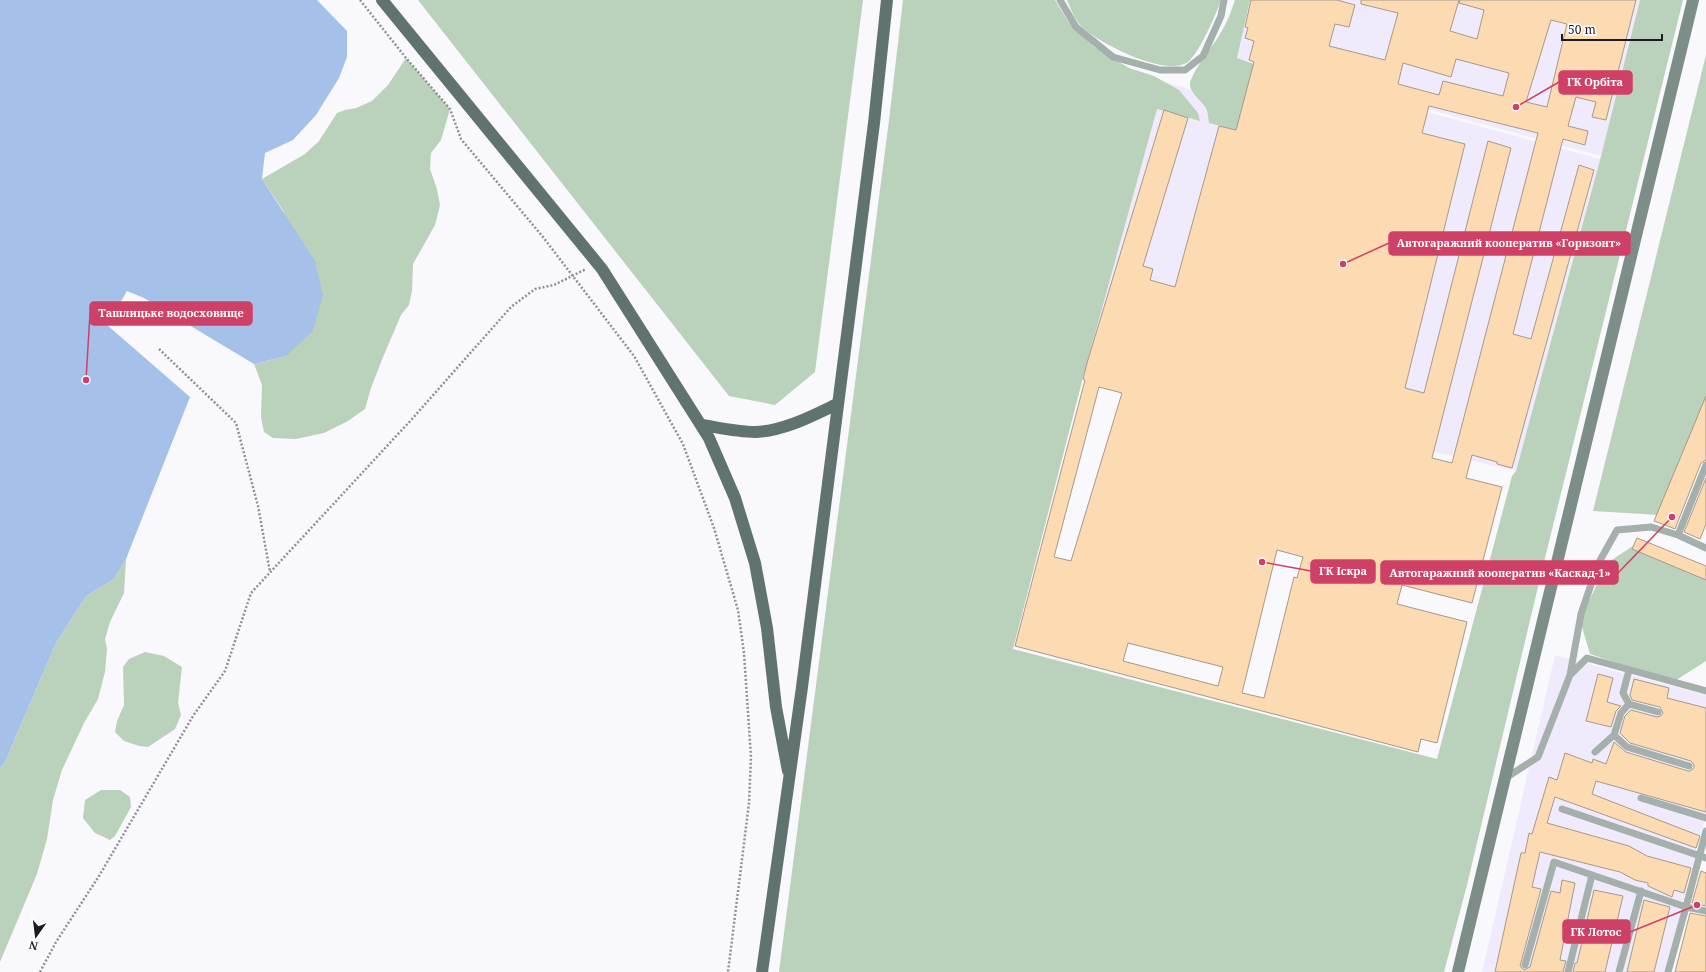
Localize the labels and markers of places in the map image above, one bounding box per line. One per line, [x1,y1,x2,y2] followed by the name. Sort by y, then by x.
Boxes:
[1559,71,1632,94] callout: ГК Орбіта
[1389,232,1630,255] callout: Автогаражний кооператив «Горизонт»
[90,302,252,325] callout: Ташлицьке водосховище
[1311,560,1375,583] callout: ГК Іскра
[1381,561,1618,584] callout: Автогаражний кооператив «Каскад-1»
[1563,920,1630,943] callout: ГК Лотос

